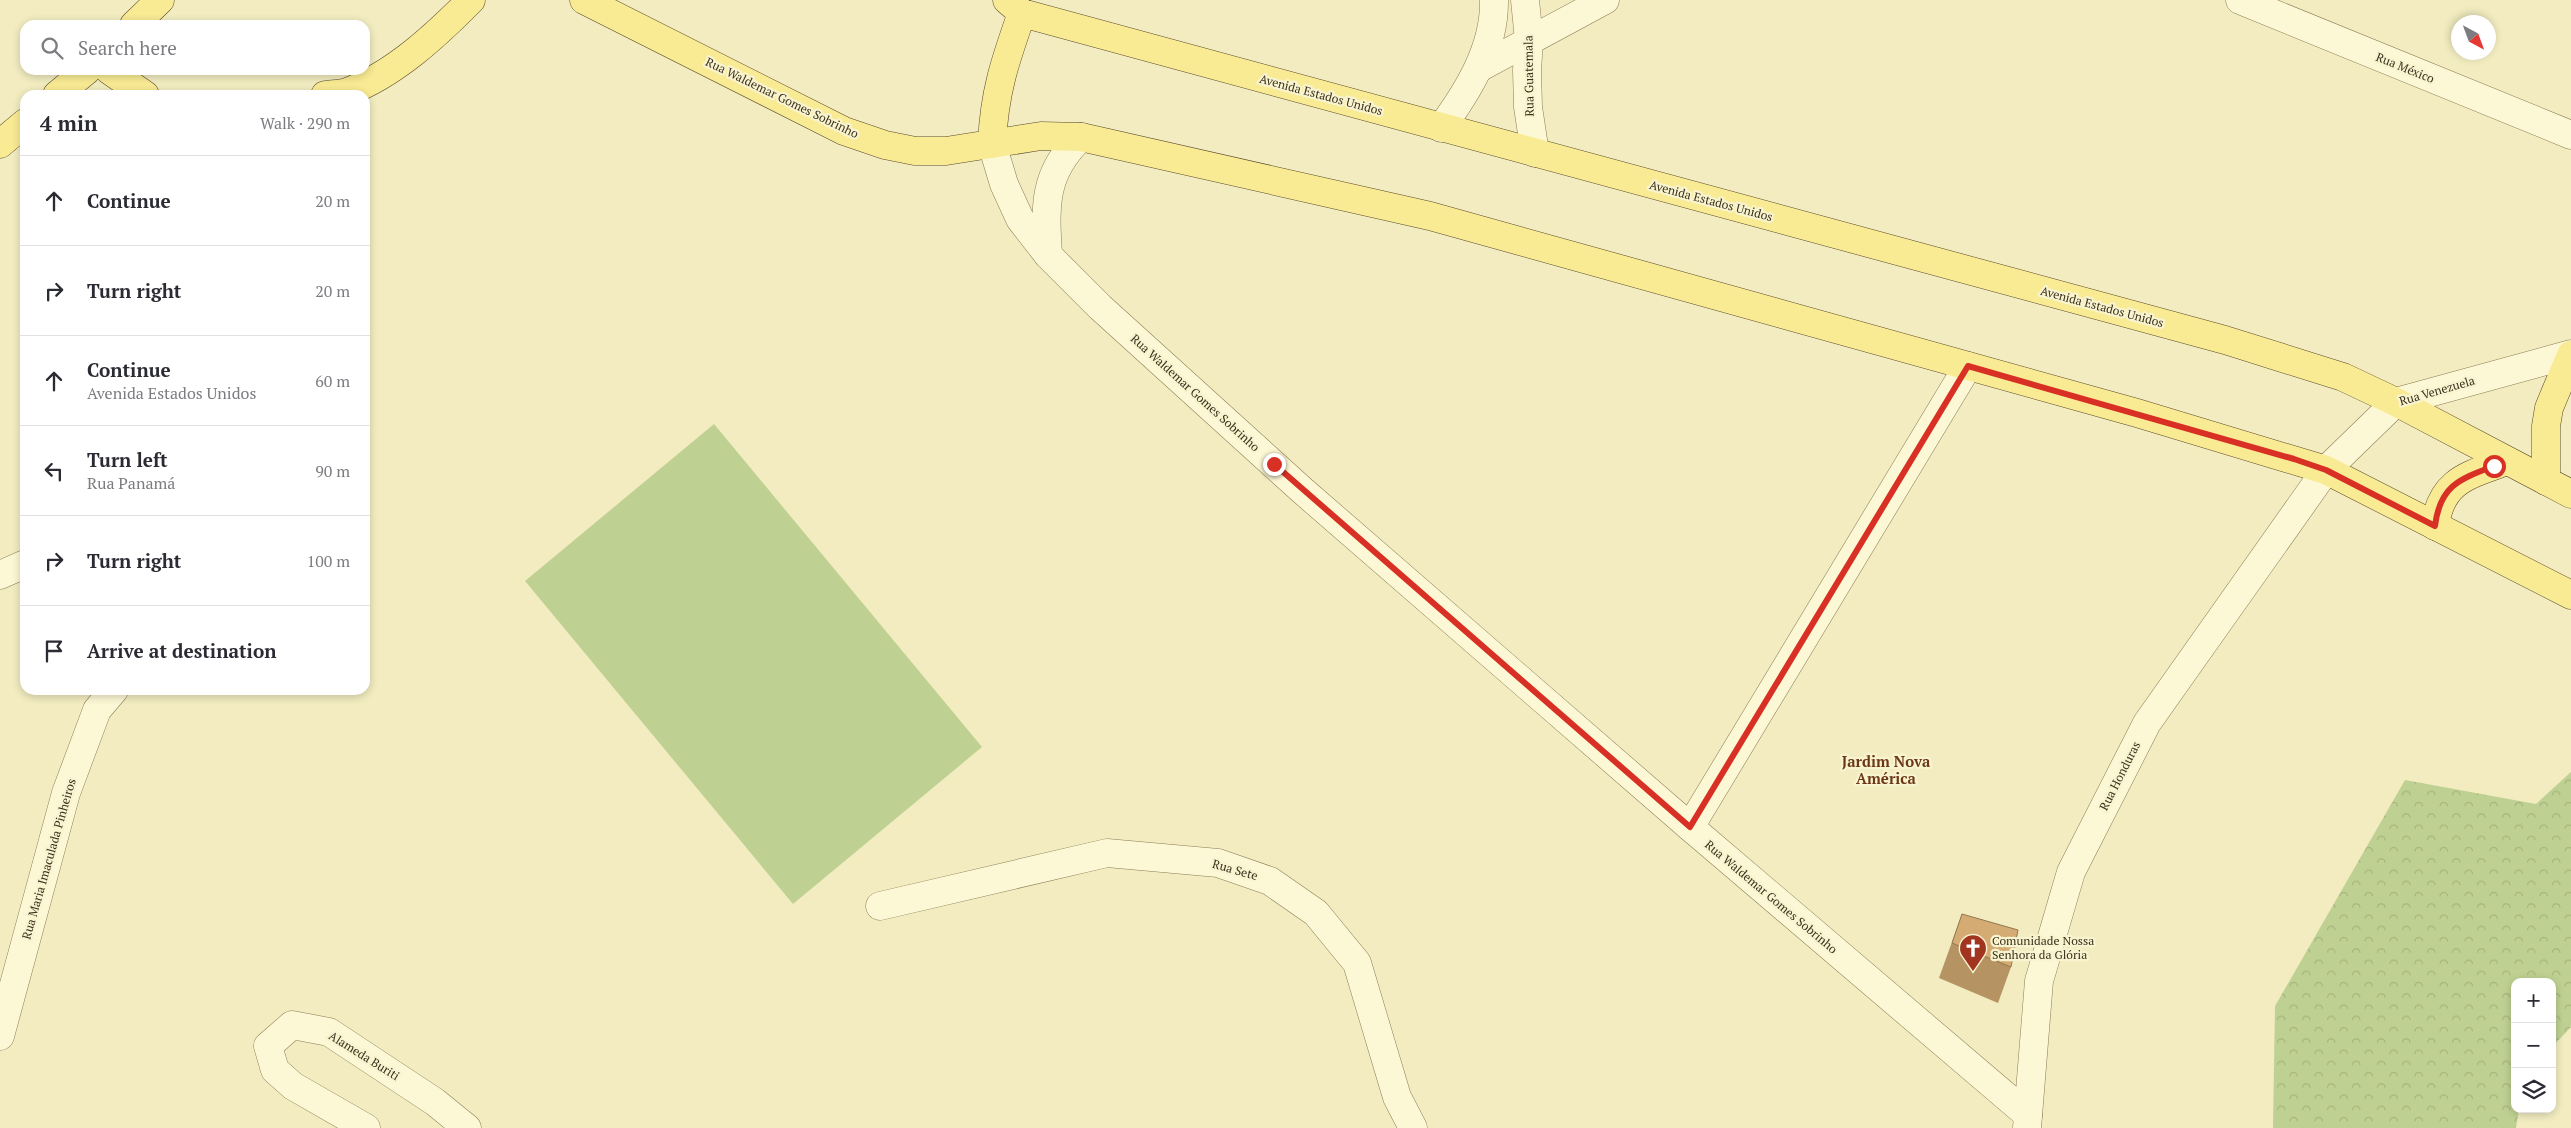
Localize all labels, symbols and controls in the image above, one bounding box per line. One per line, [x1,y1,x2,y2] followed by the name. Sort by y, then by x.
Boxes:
[2451,15,2496,60] north arrow
[20,20,370,75] search box
[38,34,66,62] icon: search
[78,35,177,60] text: Search here
[1520,35,1537,117] street label: Rua Guatemala
[2374,49,2437,86] street label: Rua México
[703,54,861,141] street label: Rua Waldemar Gomes Sobrinho
[1258,71,1384,118] street label: Avenida Estados Unidos
[40,109,97,137] text: 4 min
[260,112,350,134] text: Walk · 290 m
[1648,177,1774,224] street label: Avenida Estados Unidos
[40,187,68,215] icon: ahead
[87,188,171,213] text: Continue
[315,190,350,212] text: 20 m
[40,277,68,305] icon: right
[87,278,181,303] text: Turn right
[315,280,350,302] text: 20 m
[2039,283,2165,330] street label: Avenida Estados Unidos
[1128,331,1263,455] street label: Rua Waldemar Gomes Sobrinho
[87,357,171,382] text: Continue
[40,367,68,395] icon: ahead
[315,370,350,392] text: 60 m
[2397,373,2476,408] street label: Rua Venezuela
[87,382,256,404] text: Avenida Estados Unidos
[87,447,168,472] text: Turn left
[1263,453,1286,476] route end
[2483,455,2506,478] route start
[40,457,68,485] icon: left
[315,460,350,482] text: 90 m
[87,472,175,494] text: Rua Panamá
[40,547,68,575] icon: right
[87,548,181,573] text: Turn right
[307,550,350,572] text: 100 m
[40,637,68,665] icon: arrive
[87,638,276,663] text: Arrive at destination
[2096,739,2143,813] street label: Rua Honduras
[1842,751,1931,788] district label: Jardim Nova América
[18,777,79,941] street label: Rua Maria Imaculada Pinheiros
[1702,837,1841,957] street label: Rua Waldemar Gomes Sobrinho
[1211,856,1260,883] street label: Rua Sete
[1958,933,1988,972] church icon: Comunidade Nossa Senhora da Glória
[1992,933,2094,962] place label: Comunidade Nossa Senhora da Glória
[2511,978,2556,1113] map controls
[2511,978,2556,1023] button: +
[2511,1023,2556,1068] button: −
[326,1028,403,1083] street label: Alameda Buriti
[2511,1068,2556,1113] button: layers

